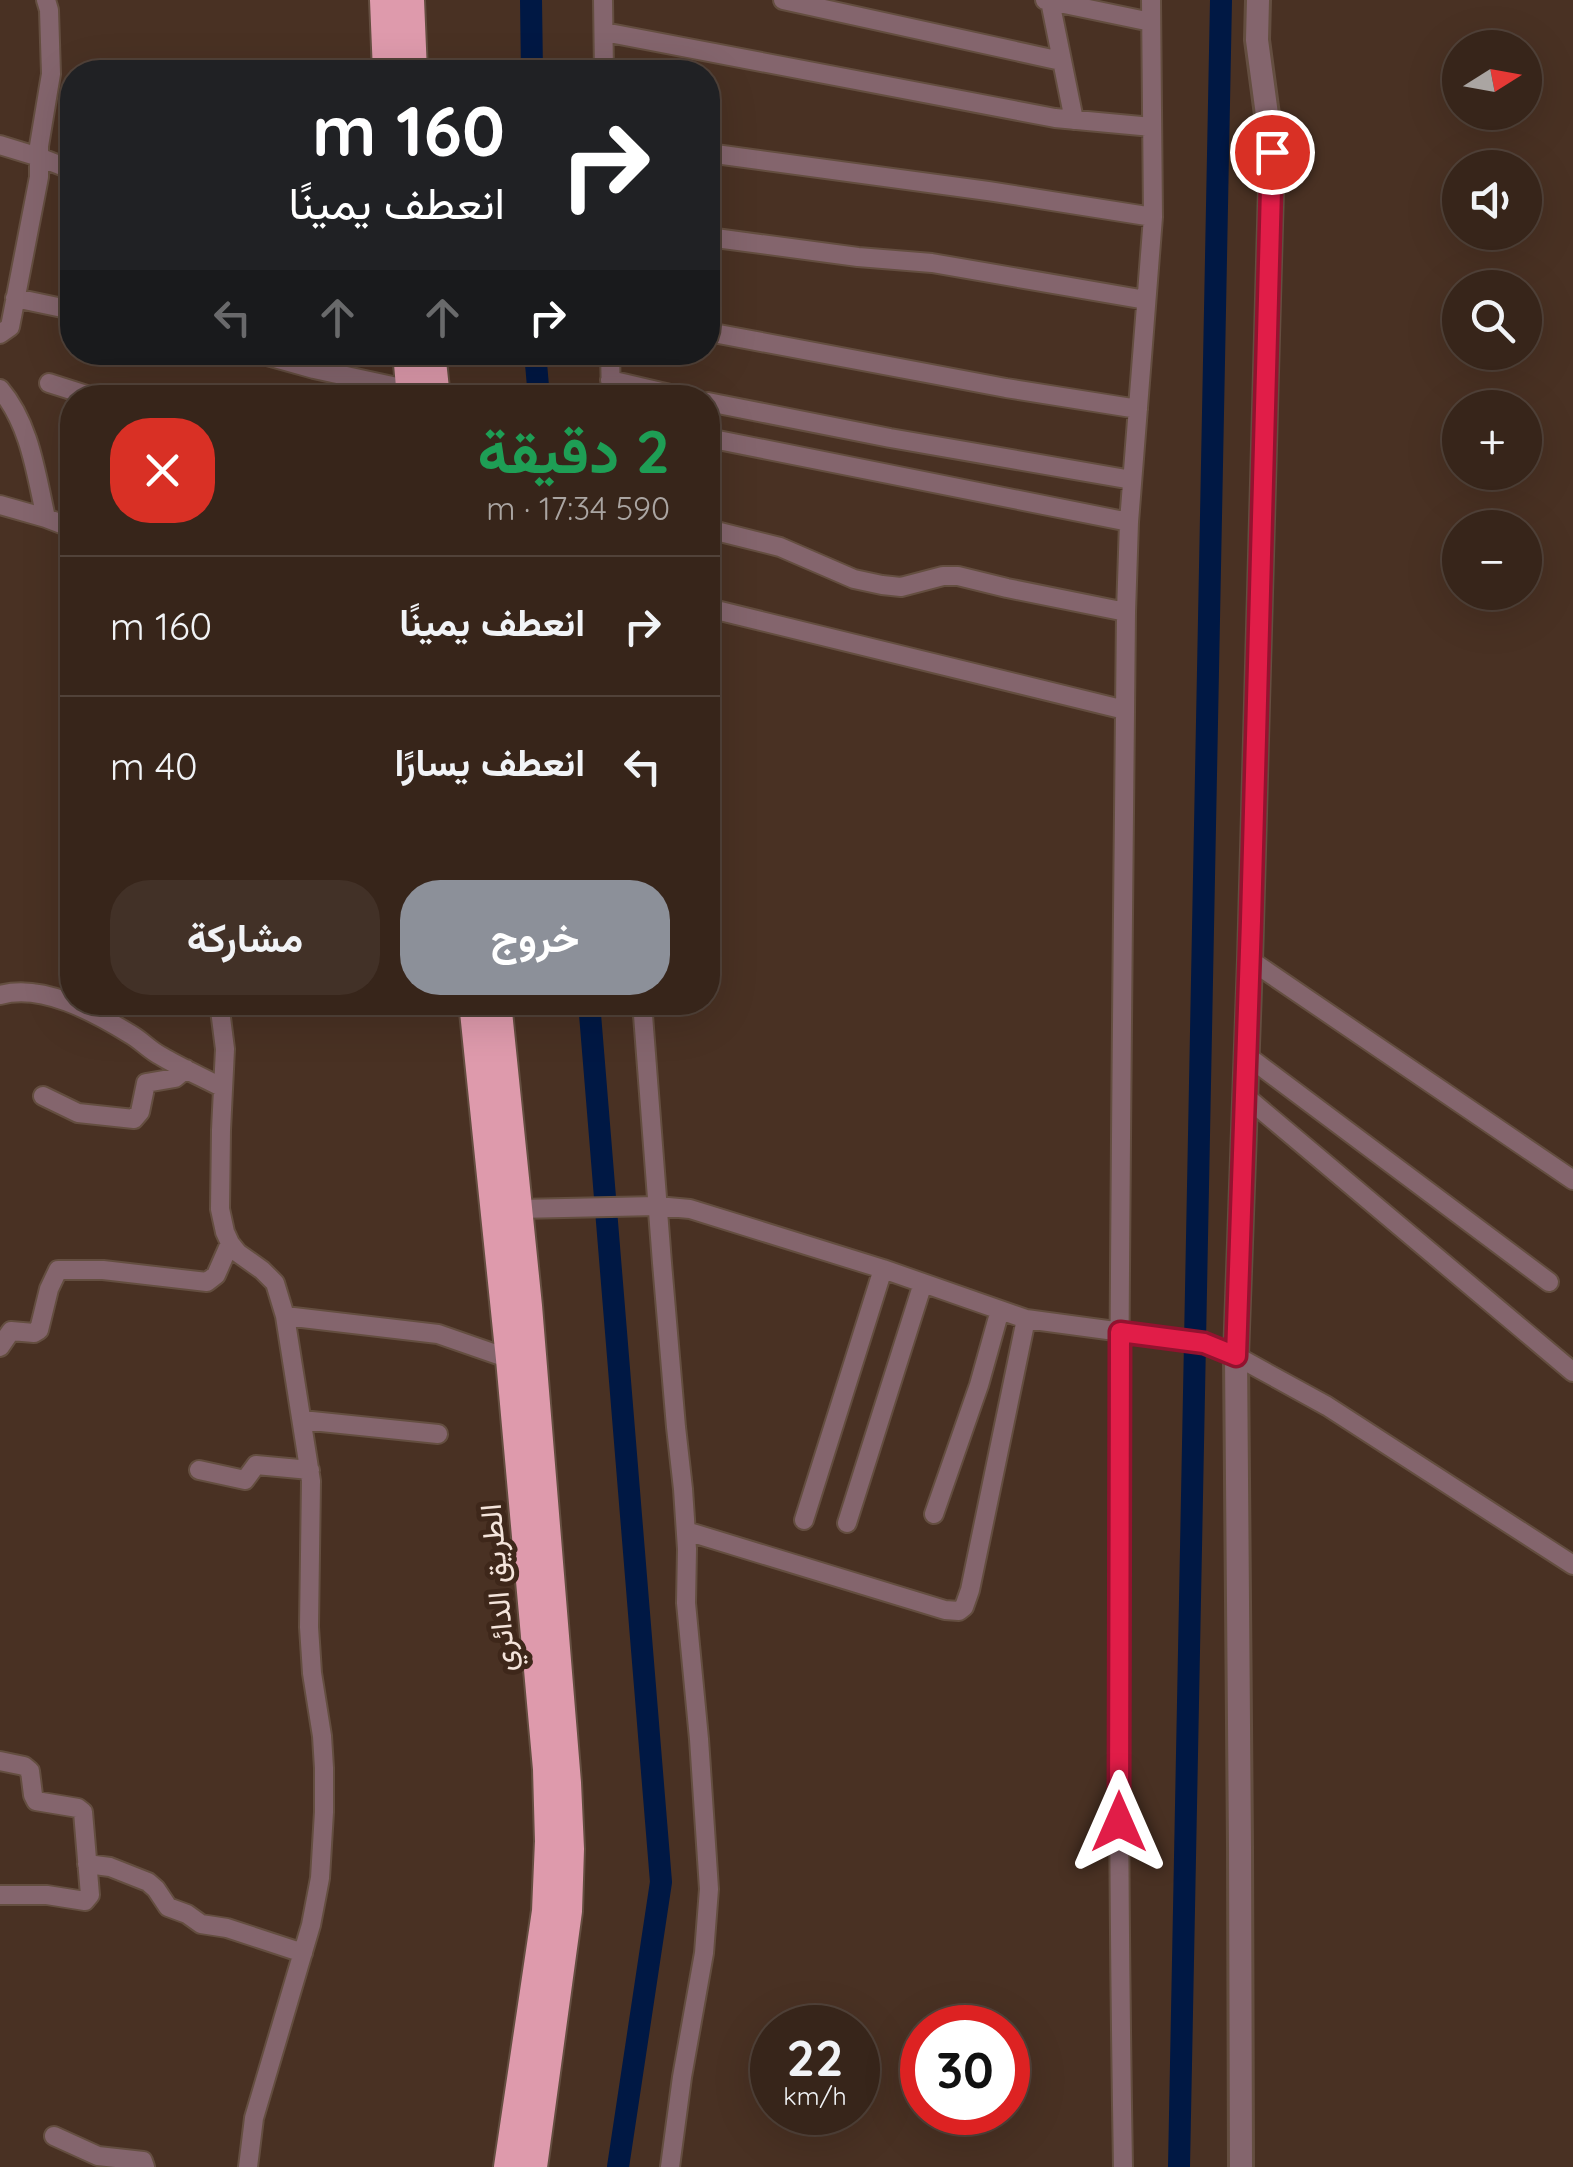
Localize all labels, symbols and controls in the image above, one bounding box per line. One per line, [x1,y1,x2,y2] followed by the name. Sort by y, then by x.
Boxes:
[1442,30,1542,130] north arrow
[1442,30,1542,610] map controls
[312,86,505,174] text: 160 m
[540,100,670,230] icon: right
[1230,110,1315,195] pin
[1245,125,1300,180] icon: arrive
[1442,150,1542,250] button: sound
[288,174,505,230] text: انعطف يمينًا
[1442,270,1542,370] button: search
[205,290,260,345] icon: left
[310,290,365,345] icon: ahead
[415,290,470,345] icon: ahead
[520,290,575,345] icon: right
[1442,390,1542,490] button: +
[478,413,670,488] text: 2 دقيقة
[110,418,215,523] button: close
[486,488,670,528] text: 590 m · 17:34
[1442,510,1542,610] button: −
[399,598,585,646] text: انعطف يمينًا
[615,599,670,654] icon: right
[110,602,212,650] text: 160 m
[395,738,585,786] text: انعطف يسارًا
[615,739,670,794] icon: left
[110,742,198,790] text: 40 m
[110,880,380,995] button: مشاركة
[400,880,670,995] button: خروج
[471,1502,529,1674] street label: الطريق الدائري
[1067,1770,1171,1874] position arrow
[900,2005,1030,2135] speed limit sign: 30
[787,2026,843,2089] text: 22
[783,2080,847,2111] text: km/h

